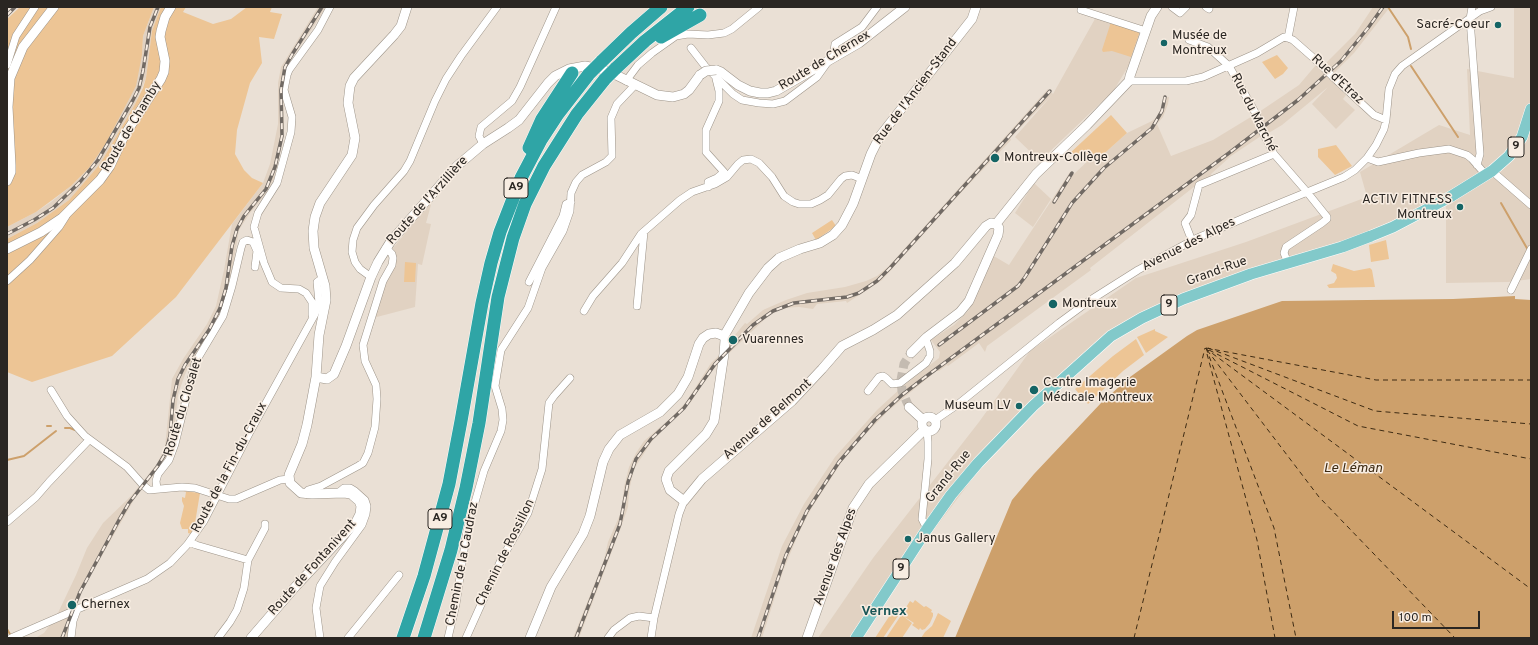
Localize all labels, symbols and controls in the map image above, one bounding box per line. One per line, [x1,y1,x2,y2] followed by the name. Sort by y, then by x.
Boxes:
[1416,17,1490,33] place label: Sacré-Coeur
[1493,20,1503,30] marker: Sacré-Coeur
[776,28,874,94] street label: Route de Chernex
[1172,28,1227,59] place label: Musée de Montreux
[871,36,961,148] street label: Rue de l'Ancien-Stand
[1159,38,1169,48] marker: Musée de Montreux
[1307,52,1367,108] street label: Rue d'Etraz
[1226,71,1280,155] street label: Rue du Marché
[99,79,165,175] street label: Route de Chamby
[1508,137,1524,157] road number: 9
[1004,150,1108,166] place label: Montreux-Collège
[989,152,1001,164] marker: Montreux-Collège
[384,154,472,248] street label: Route de l'Arzillière
[504,178,528,198] road number: A9
[1362,192,1452,223] place label: ACTIV FITNESS Montreux
[1455,202,1465,212] marker: ACTIV FITNESS Montreux
[1140,215,1238,275] street label: Avenue des Alpes
[1185,254,1249,290] street label: Grand-Rue
[1161,295,1177,315] road number: 9
[1062,296,1117,312] place label: Montreux
[1047,298,1059,310] marker: Montreux
[742,332,804,348] place label: Vuarennes
[727,334,739,346] marker: Vuarennes
[162,356,206,458] street label: Route du Closalet
[1043,375,1153,406] place label: Centre Imagerie Médicale Montreux
[721,376,815,464] street label: Avenue de Belmont
[1028,384,1040,396] marker: Centre Imagerie Médicale Montreux
[944,398,1011,414] place label: Museum LV
[189,400,271,536] street label: Route de la Fin-du-Craux
[1014,401,1024,411] marker: Museum LV
[923,447,975,507] street label: Grand-Rue
[1324,461,1382,477] water label: Le Léman
[473,497,539,609] street label: Chemin de Rossillon
[443,500,483,628] street label: Chemin de la Caudraz
[811,506,861,608] street label: Avenue des Alpes
[428,509,452,529] road number: A9
[266,517,360,619] street label: Route de Fontanivent
[916,531,996,547] place label: Janus Gallery
[903,534,913,544] marker: Janus Gallery
[893,559,909,579] road number: 9
[81,597,130,613] place label: Chernex
[66,599,78,611] marker: Chernex
[1394,603,1482,629] scale bar
[861,604,907,620] district label: Vernex
[1399,610,1432,626] text: 100 m

